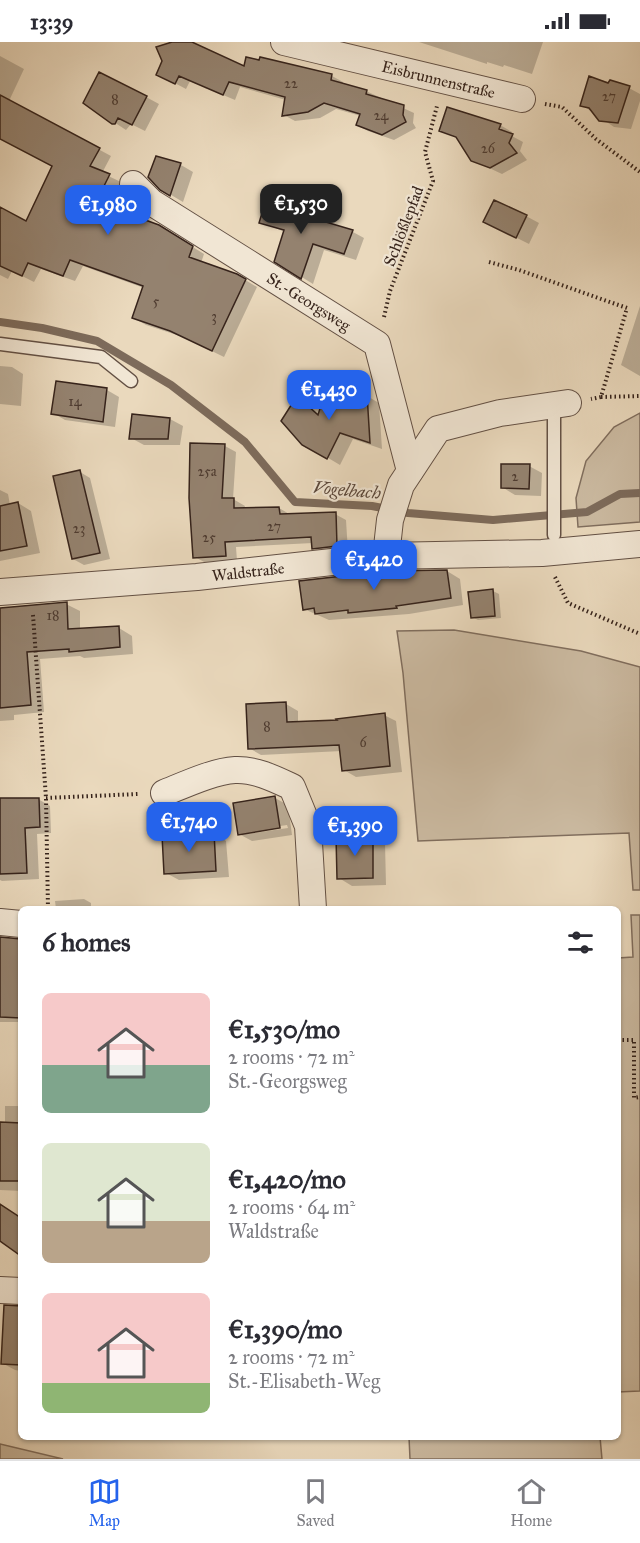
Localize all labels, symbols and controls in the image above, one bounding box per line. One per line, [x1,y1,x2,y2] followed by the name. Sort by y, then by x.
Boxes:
[30,8,74,35] text: 13:39
[380,57,497,102] street label: Eisbrunnenstraße
[284,75,298,92] house number: 22
[602,88,616,105] house number: 27
[111,91,119,108] house number: 8
[374,107,390,124] house number: 24
[481,140,496,157] house number: 26
[379,183,427,269] street label: Schlößlepfad
[252,184,350,235] pin: €1,530
[59,185,157,236] pin: €1,980
[274,191,328,215] text: €1,530
[79,192,137,216] text: €1,980
[263,268,354,336] street label: St.-Georgsweg
[153,293,160,310] house number: 5
[211,308,217,325] house number: 3
[280,370,378,421] pin: €1,430
[301,377,357,401] text: €1,430
[68,393,83,410] house number: 14
[197,463,217,480] house number: 25a
[512,468,519,485] house number: 2
[312,476,382,504] water label: Vogelbach
[267,518,281,535] house number: 27
[73,520,85,537] house number: 23
[202,529,216,546] house number: 25
[325,540,423,591] pin: €1,420
[345,547,403,571] text: €1,420
[211,558,286,585] street label: Waldstraße
[47,607,59,624] house number: 18
[263,718,271,735] house number: 8
[359,734,367,751] house number: 6
[140,802,238,853] pin: €1,740
[306,806,404,857] pin: €1,390
[160,809,218,833] text: €1,740
[327,813,383,837] text: €1,390
[42,926,131,958] text: 6 homes
[564,926,597,959] icon: filters
[228,1013,340,1045] text: €1,530/mo
[90,1017,162,1089] icon: home
[228,1045,355,1069] text: 2 rooms · 72 m²
[228,1069,347,1093] text: St.-Georgsweg
[228,1163,346,1195] text: €1,420/mo
[90,1167,162,1239] icon: home
[228,1195,355,1219] text: 2 rooms · 64 m²
[228,1219,319,1243] text: Waldstraße
[228,1313,342,1345] text: €1,390/mo
[90,1317,162,1389] icon: home
[228,1345,355,1369] text: 2 rooms · 72 m²
[228,1369,380,1393] text: St.-Elisabeth-Weg
[88,1475,121,1530] tab: Map
[297,1475,335,1530] tab: Saved
[510,1475,552,1530] tab: Home

